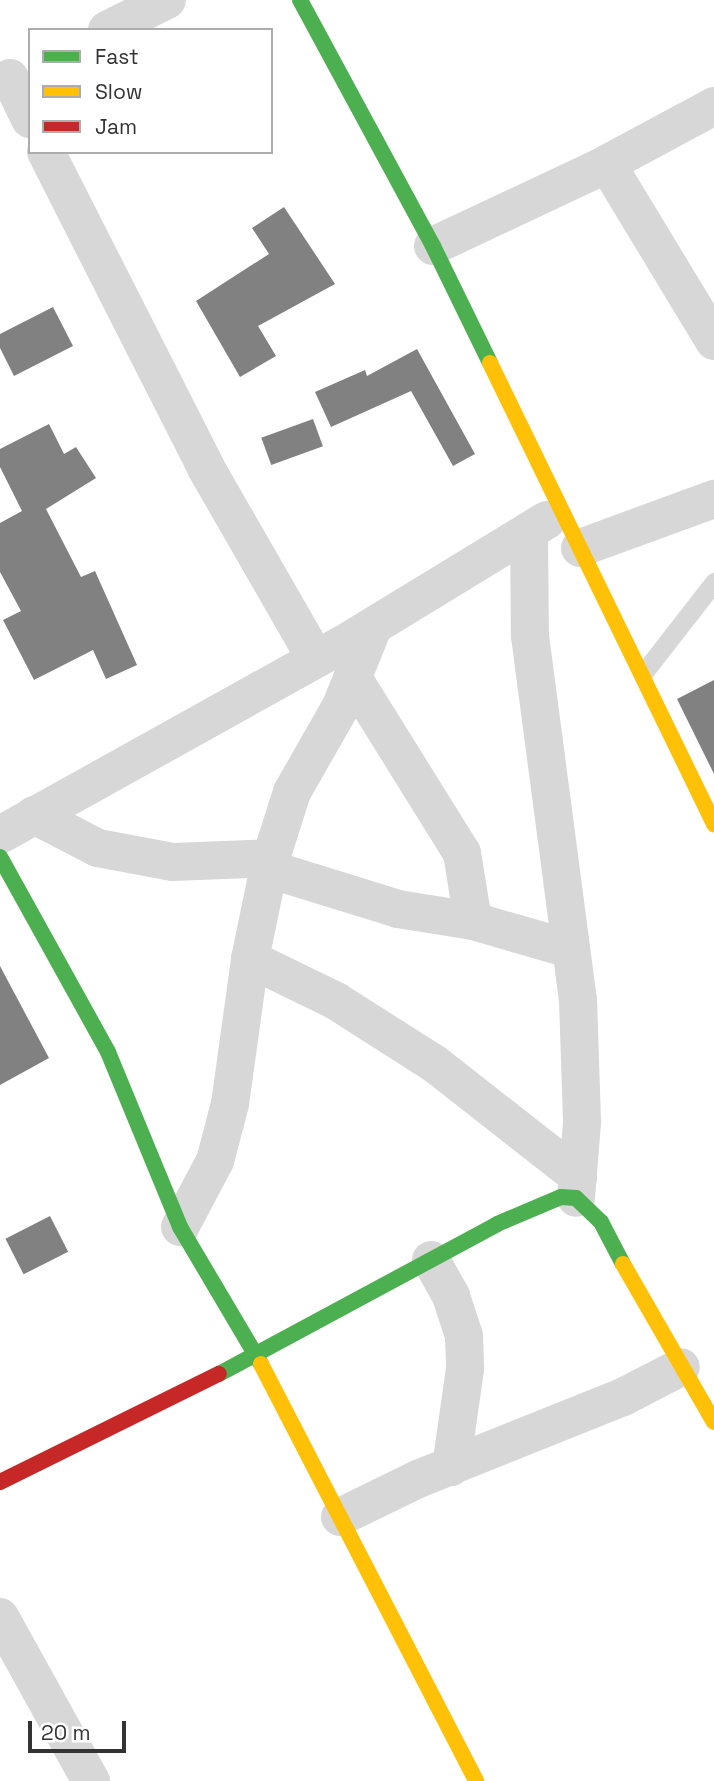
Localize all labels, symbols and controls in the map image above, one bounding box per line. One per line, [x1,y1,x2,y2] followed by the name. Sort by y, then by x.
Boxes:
[28,28,273,154] legend
[95,43,139,70] text: Fast
[95,78,143,105] text: Slow
[95,113,137,140] text: Jam
[32,1708,130,1752] scale bar
[41,1719,91,1746] text: 20 m

